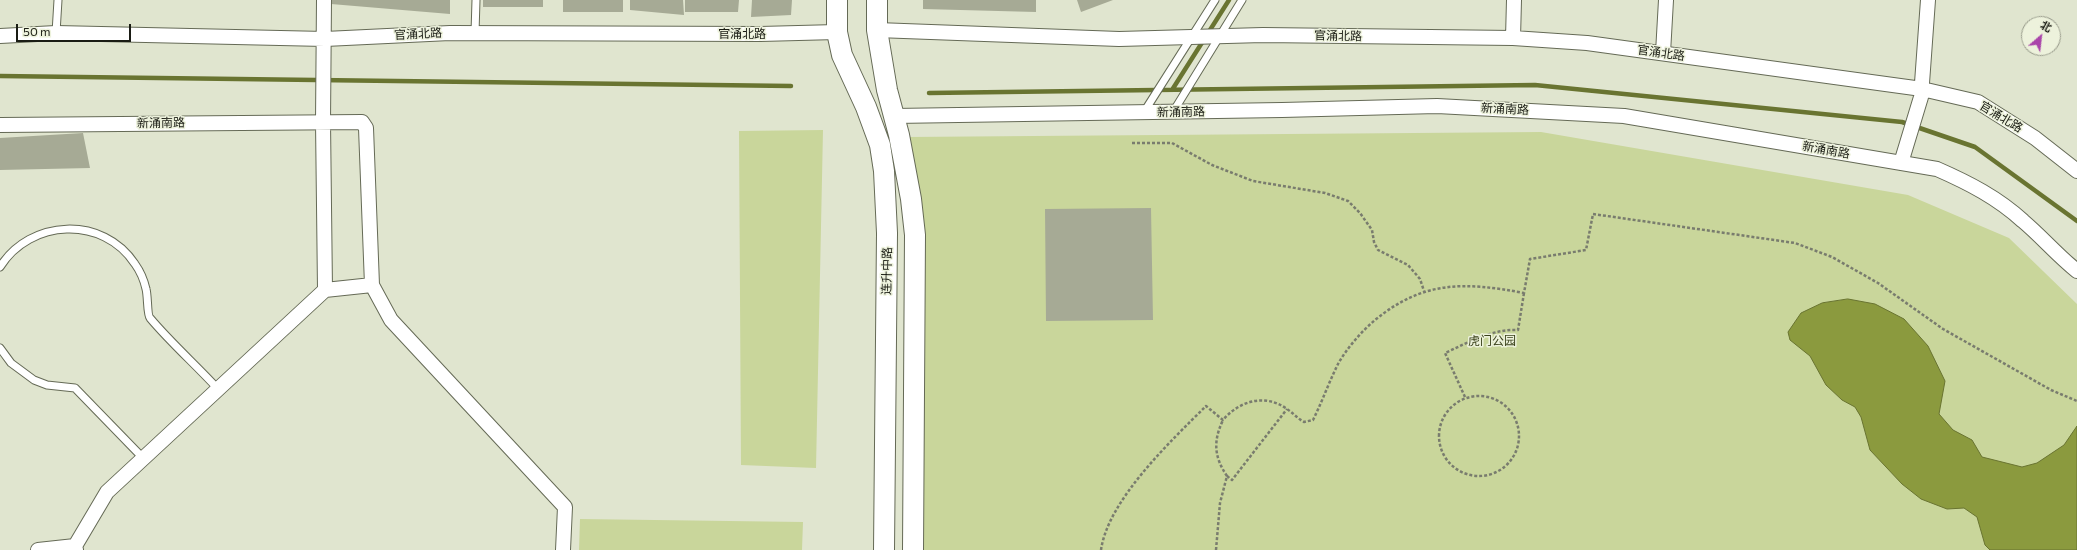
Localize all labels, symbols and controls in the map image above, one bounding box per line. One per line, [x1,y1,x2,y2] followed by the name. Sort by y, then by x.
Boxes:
[18,16,133,42] scale bar
[2021,16,2061,56] north arrow
[2038,18,2054,34] text: 北
[23,24,51,38] text: 50 m
[394,26,442,42] street label: 官涌北路
[718,27,766,41] street label: 官涌北路
[1314,28,1362,44] street label: 官涌北路
[1636,43,1686,63] street label: 官涌北路
[1977,98,2025,136] street label: 官涌北路
[1481,101,1529,117] street label: 新涌南路
[1157,104,1205,120] street label: 新涌南路
[137,115,185,131] street label: 新涌南路
[1801,139,1851,161] street label: 新涌南路
[879,247,895,295] street label: 连升中路
[1468,334,1516,348] park label: 虎门公园

